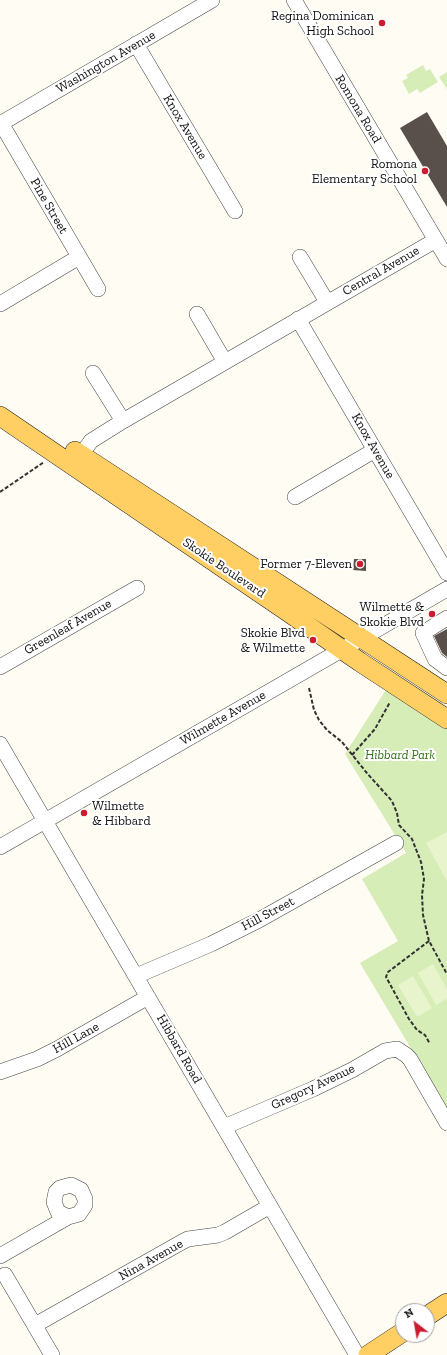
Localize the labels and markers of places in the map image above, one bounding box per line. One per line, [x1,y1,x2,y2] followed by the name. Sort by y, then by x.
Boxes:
[271,8,374,39] place label: Regina Dominican High School
[377,18,387,28] marker: Regina Dominican High School
[312,156,417,187] place label: Romona Elementary School
[420,166,430,176] marker: Romona Elementary School
[260,556,352,572] place label: Former 7-Eleven
[355,559,365,569] marker: Former 7-Eleven
[359,599,424,630] place label: Wilmette & Skokie Blvd
[427,609,437,619] marker: Wilmette & Skokie Blvd
[240,625,305,656] place label: Skokie Blvd & Wilmette
[308,635,318,645] marker: Skokie Blvd & Wilmette
[92,798,151,829] place label: Wilmette & Hibbard
[79,808,89,818] marker: Wilmette & Hibbard

